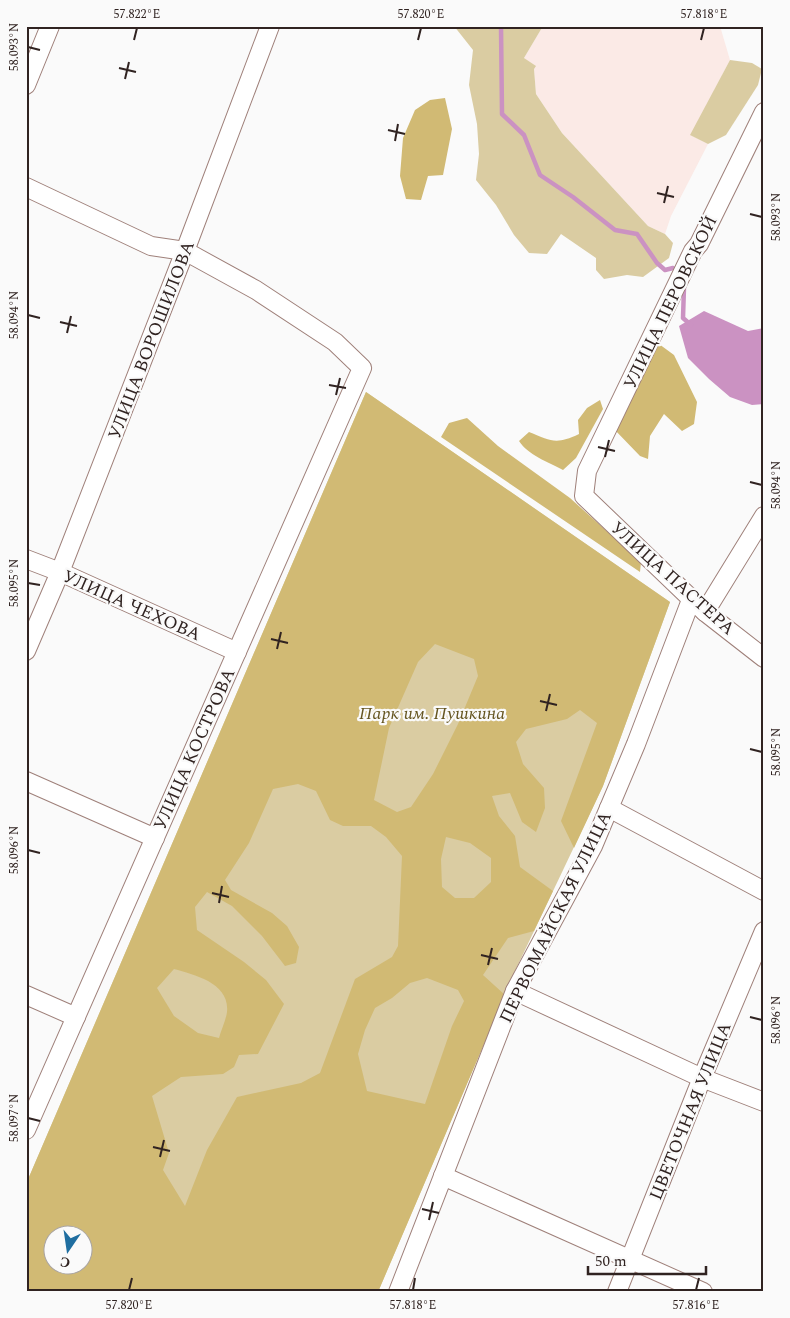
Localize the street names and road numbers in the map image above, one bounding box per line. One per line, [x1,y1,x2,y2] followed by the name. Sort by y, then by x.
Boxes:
[617,211,724,394] street label: УЛИЦА ПЕРОВСКОЙ
[101,237,202,443] street label: УЛИЦА ВОРОШИЛОВА
[604,515,741,642] street label: УЛИЦА ПАСТЕРА
[58,563,205,648] street label: УЛИЦА ЧЕХОВА
[147,664,242,835] street label: УЛИЦА КОСТРОВА
[492,807,619,1028] street label: ПЕРВОМАЙСКАЯ УЛИЦА
[642,1018,739,1204] street label: ЦВЕТОЧНАЯ УЛИЦА

